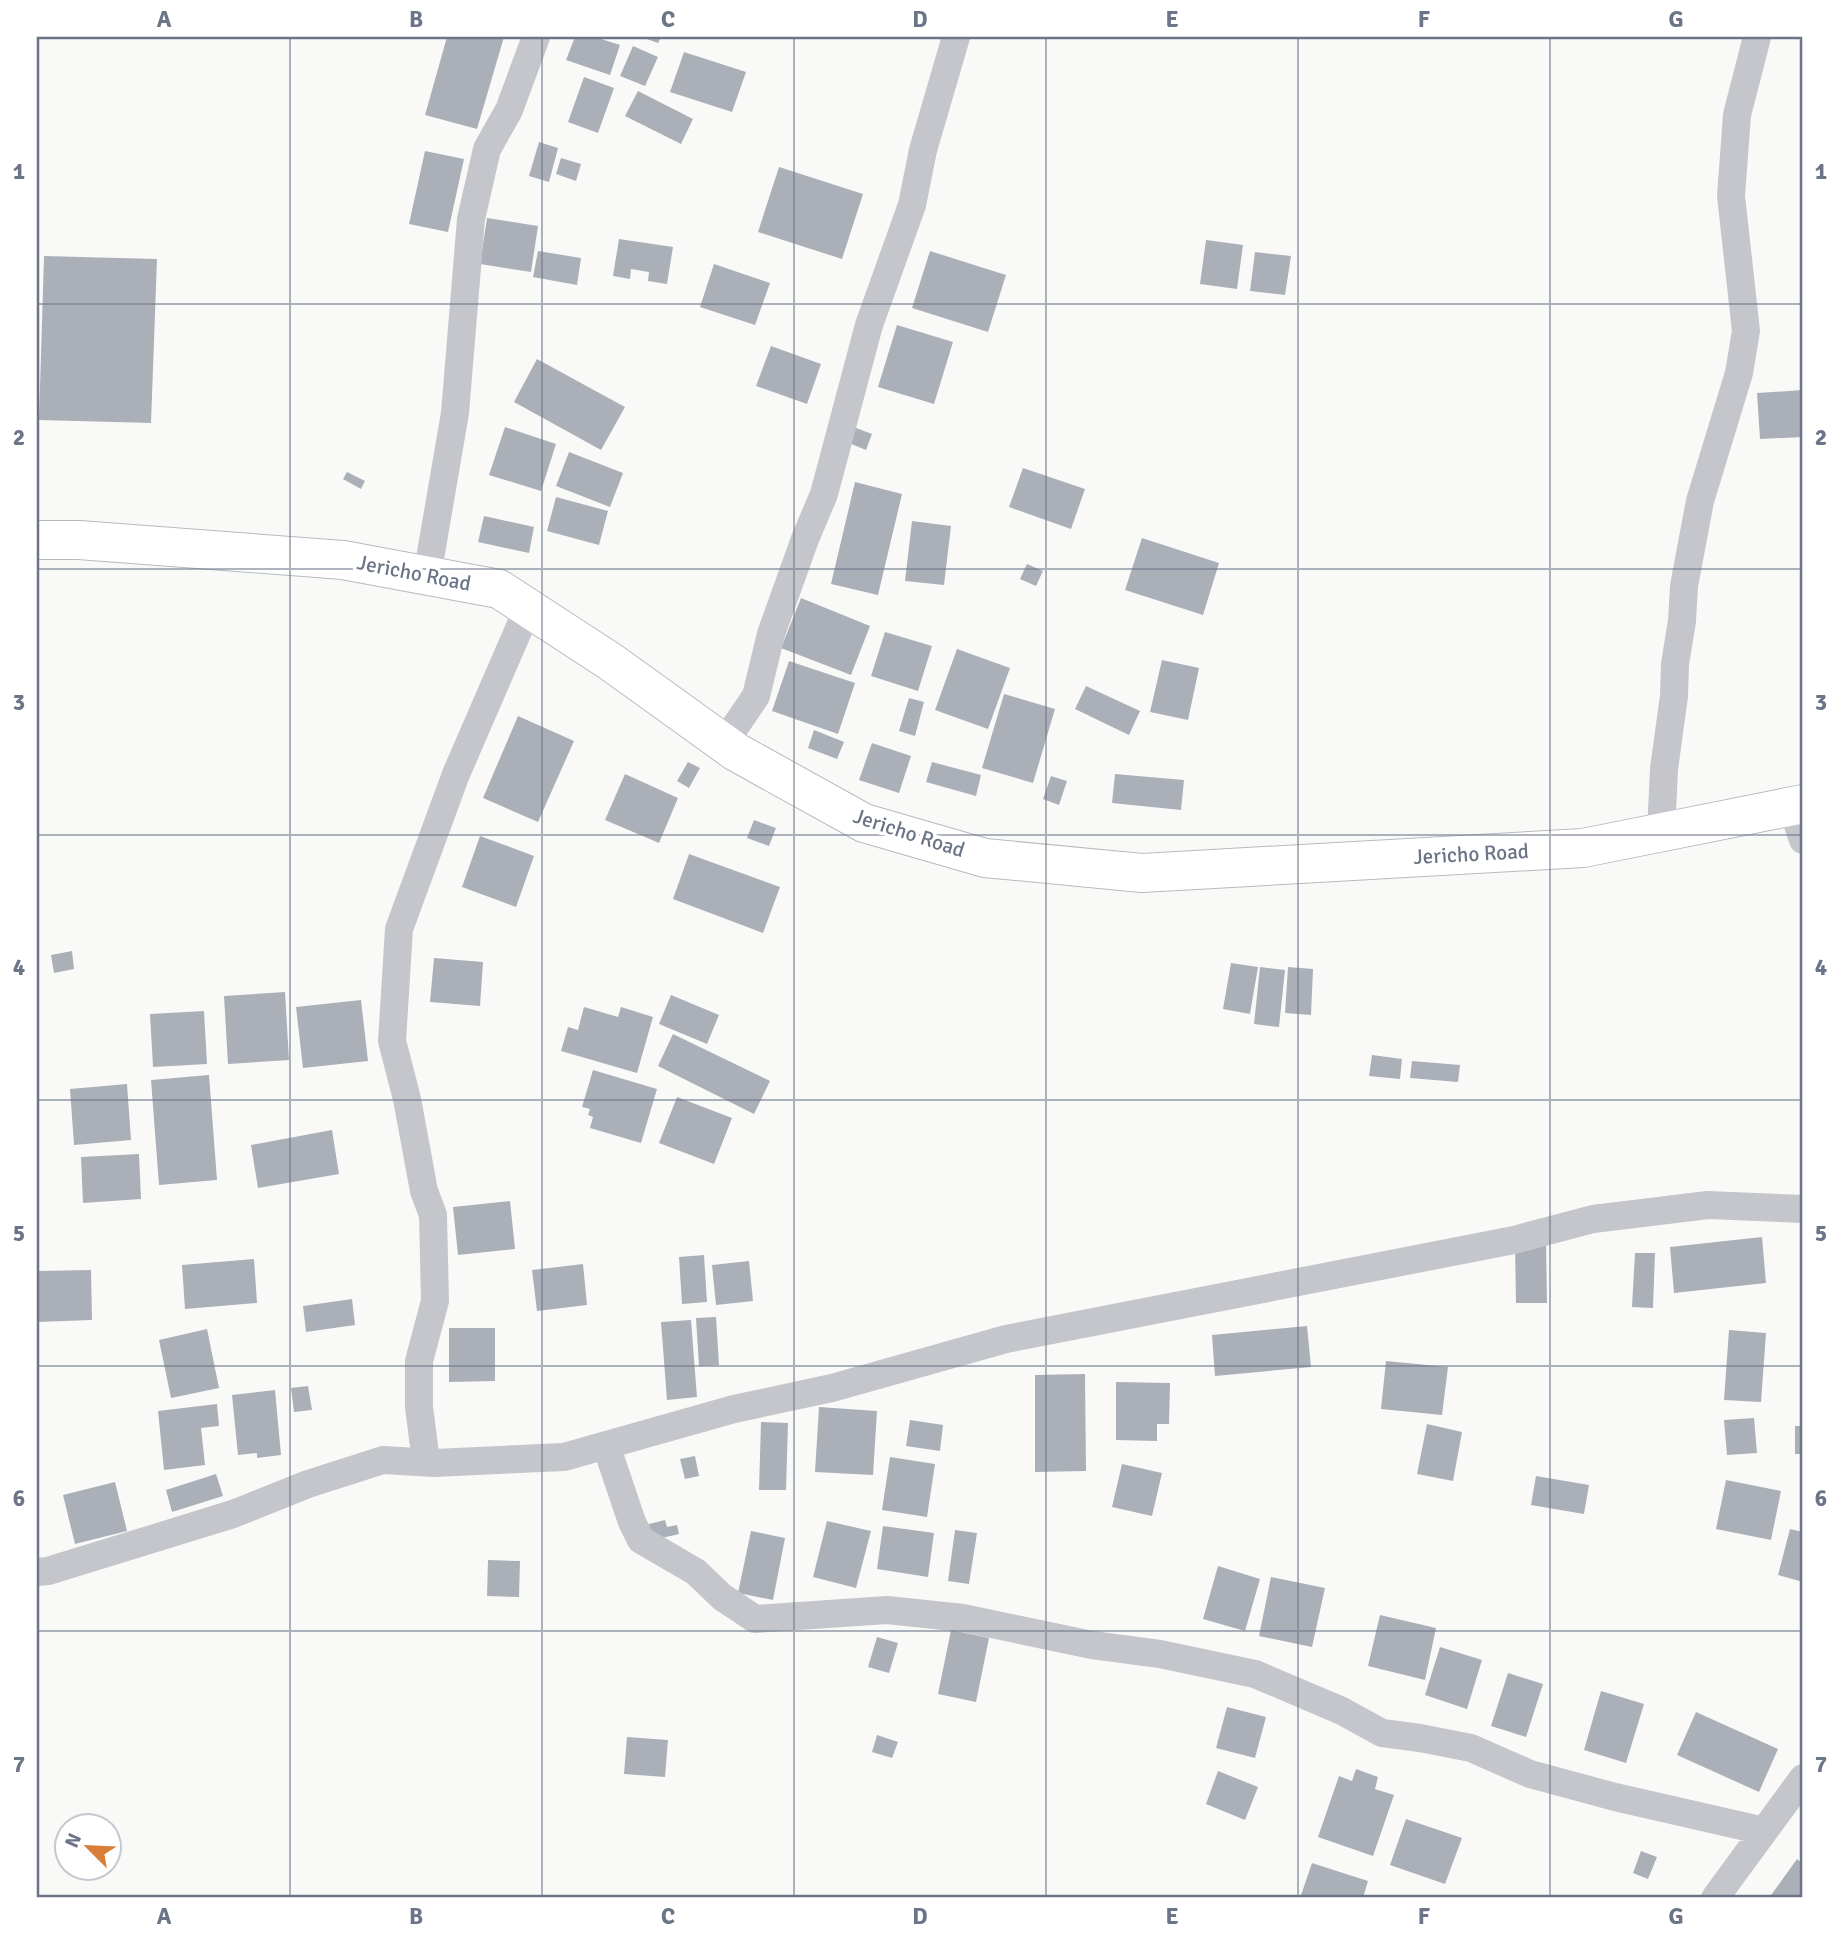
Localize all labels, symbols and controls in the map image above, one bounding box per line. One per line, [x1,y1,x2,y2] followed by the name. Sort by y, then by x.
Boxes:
[157,5,172,34] text: A
[409,5,423,34] text: B
[661,5,675,34] text: C
[912,5,928,34] text: D
[1165,5,1179,34] text: E
[1418,5,1430,34] text: F
[1668,5,1684,34] text: G
[13,157,25,186] text: 1
[1815,157,1827,186] text: 1
[13,423,25,452] text: 2
[1815,423,1827,452] text: 2
[355,549,473,597] street label: Jericho Road
[13,688,25,717] text: 3
[1815,688,1827,717] text: 3
[850,803,968,863] street label: Jericho Road
[1413,838,1529,870] street label: Jericho Road
[13,953,25,982] text: 4
[1815,953,1827,982] text: 4
[13,1219,25,1248] text: 5
[1815,1219,1827,1248] text: 5
[13,1484,25,1513] text: 6
[1815,1484,1827,1513] text: 6
[13,1750,25,1779] text: 7
[1815,1750,1827,1779] text: 7
[52,1812,122,1882] north arrow
[60,1830,87,1851] text: N
[157,1902,172,1931] text: A
[409,1902,423,1931] text: B
[661,1902,675,1931] text: C
[912,1902,928,1931] text: D
[1165,1902,1179,1931] text: E
[1418,1902,1430,1931] text: F
[1668,1902,1684,1931] text: G

